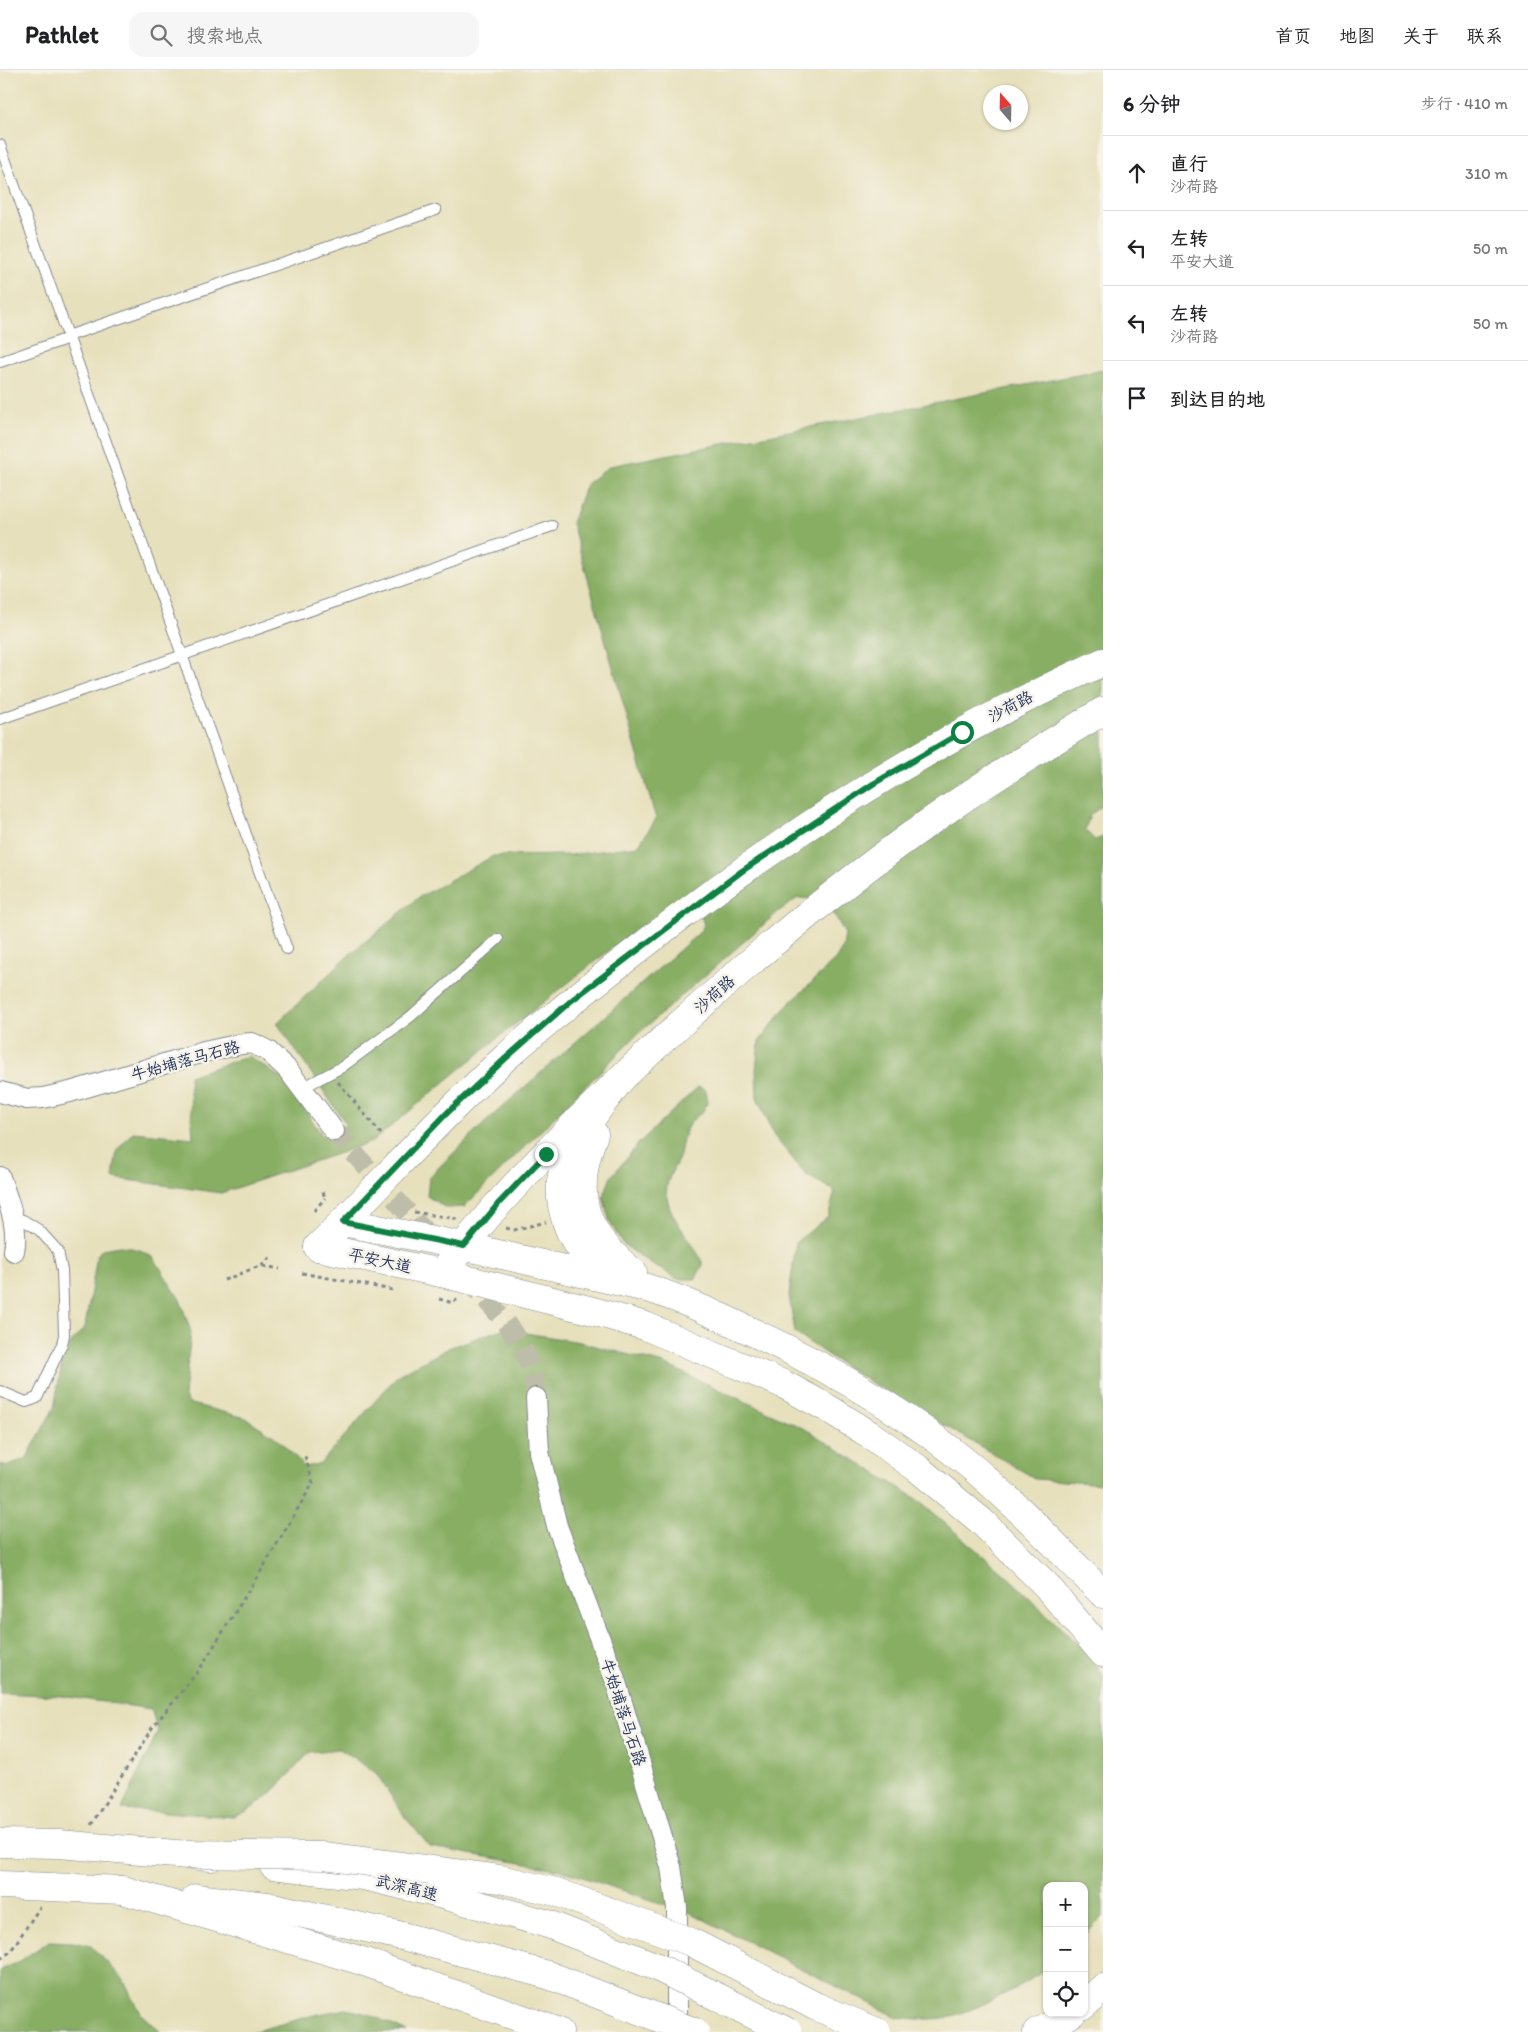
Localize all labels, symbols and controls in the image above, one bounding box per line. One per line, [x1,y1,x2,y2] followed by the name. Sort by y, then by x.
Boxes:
[129,12,479,57] search box
[25,20,99,49] text: Pathlet
[147,21,175,49] icon: search
[187,24,263,47] text: 搜索地点
[1275,25,1311,47] text: 首页
[1339,25,1375,47] text: 地图
[1403,25,1439,47] text: 关于
[1467,25,1503,47] text: 联系
[983,85,1028,130] north arrow
[1123,91,1181,116] text: 6 分钟
[1421,94,1508,113] text: 步行 · 410 m
[1170,152,1208,175] text: 直行
[1123,159,1151,187] icon: ahead
[1465,164,1508,183] text: 310 m
[1170,177,1218,196] text: 沙荷路
[1170,227,1208,250] text: 左转
[1123,234,1151,262] icon: left
[1473,239,1508,258] text: 50 m
[1170,252,1234,271] text: 平安大道
[1170,302,1208,325] text: 左转
[1123,309,1151,337] icon: left
[1473,314,1508,333] text: 50 m
[1170,327,1218,346] text: 沙荷路
[1123,384,1151,412] icon: arrive
[1170,388,1265,411] text: 到达目的地
[985,687,1036,726] street label: 沙荷路
[951,721,974,744] route start
[690,971,739,1017] street label: 沙荷路
[129,1037,242,1084] street label: 牛始埔落马石路
[535,1143,558,1166] route end
[347,1245,413,1276] street label: 平安大道
[597,1656,650,1768] street label: 牛始埔落马石路
[374,1871,440,1904] street label: 武深高速
[1043,1882,1088,2017] map controls
[1043,1882,1088,1927] button: +
[1043,1927,1088,1972] button: −
[1043,1972,1088,2017] button: locate

